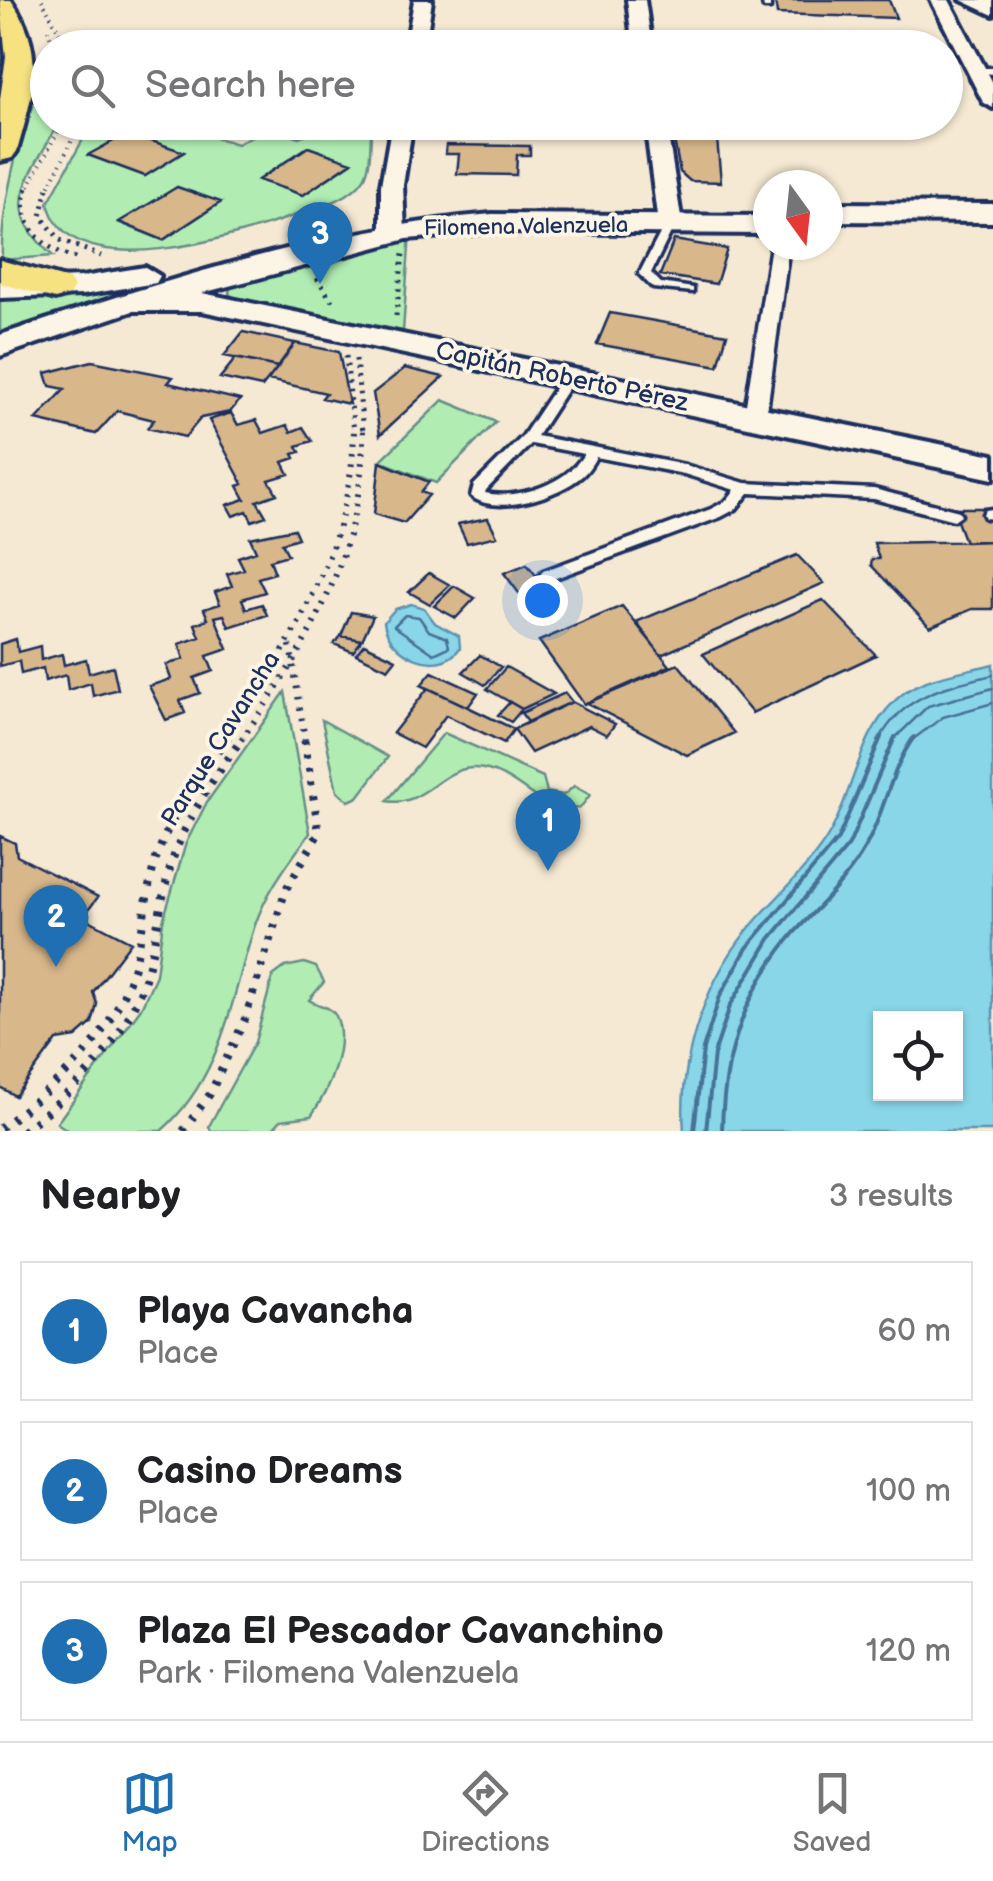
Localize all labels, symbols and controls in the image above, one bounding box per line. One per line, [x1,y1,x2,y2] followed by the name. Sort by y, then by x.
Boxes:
[30,30,963,140] search box
[65,58,120,113] icon: search
[145,63,356,108] text: Search here
[753,170,843,260] north arrow
[288,202,352,284] pin: 3
[424,212,628,242] street label: Filomena Valenzuela
[433,335,692,419] street label: Capitán Roberto Pérez
[517,575,568,626] your location
[155,646,287,832] street label: Parque Cavancha
[516,788,580,871] pin: 1
[23,884,88,967] pin: 2
[873,1011,963,1101] map controls
[873,1011,963,1101] button: locate
[40,1171,180,1222] text: Nearby
[829,1177,953,1216] text: 3 results
[137,1289,414,1334] text: Playa Cavancha
[68,1312,81,1351] text: 1
[878,1312,951,1351] text: 60 m
[137,1334,218,1373] text: Place
[137,1449,402,1494] text: Casino Dreams
[65,1472,84,1511] text: 2
[866,1472,951,1511] text: 100 m
[137,1494,218,1533] text: Place
[137,1609,664,1654] text: Plaza El Pescador Cavanchino
[65,1632,84,1671] text: 3
[866,1632,951,1671] text: 120 m
[137,1654,519,1693] text: Park · Filomena Valenzuela
[122,1766,178,1859] tab: Map
[421,1766,550,1859] tab: Directions
[793,1766,871,1859] tab: Saved

